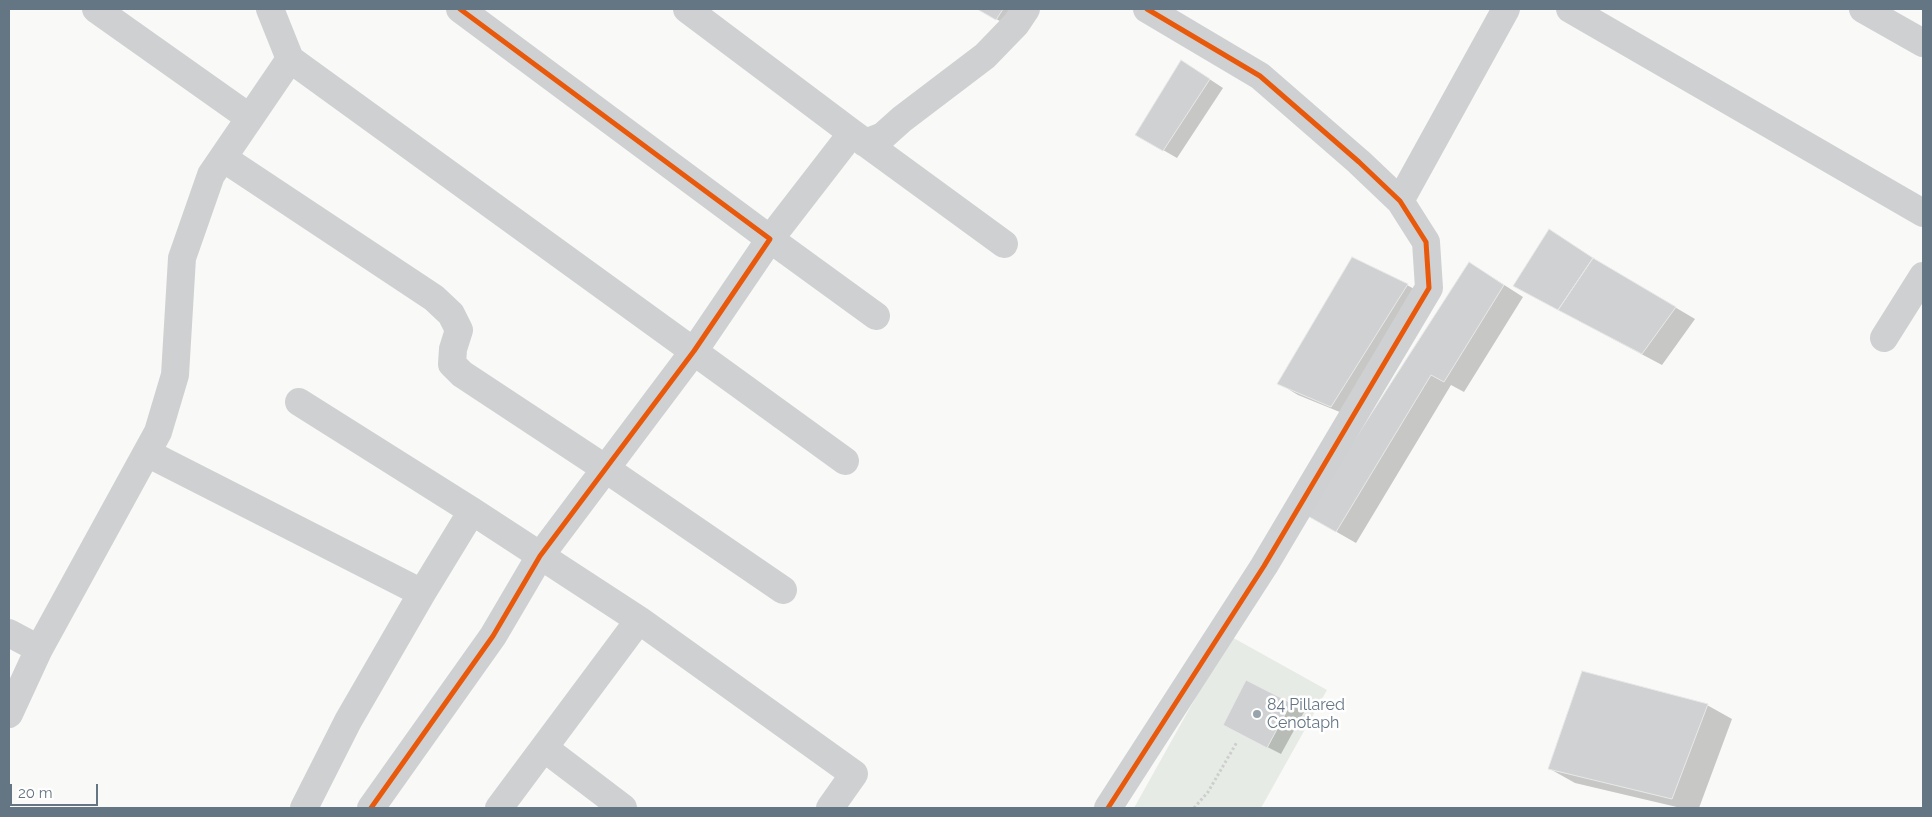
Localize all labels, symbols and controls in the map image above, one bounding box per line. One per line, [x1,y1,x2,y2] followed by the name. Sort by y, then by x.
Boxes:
[1267,695,1345,733] place label: 84 Pillared Cenotaph
[1251,708,1263,720] marker: 84 Pillared Cenotaph
[12,774,100,806] scale bar
[18,784,53,802] text: 20 m

